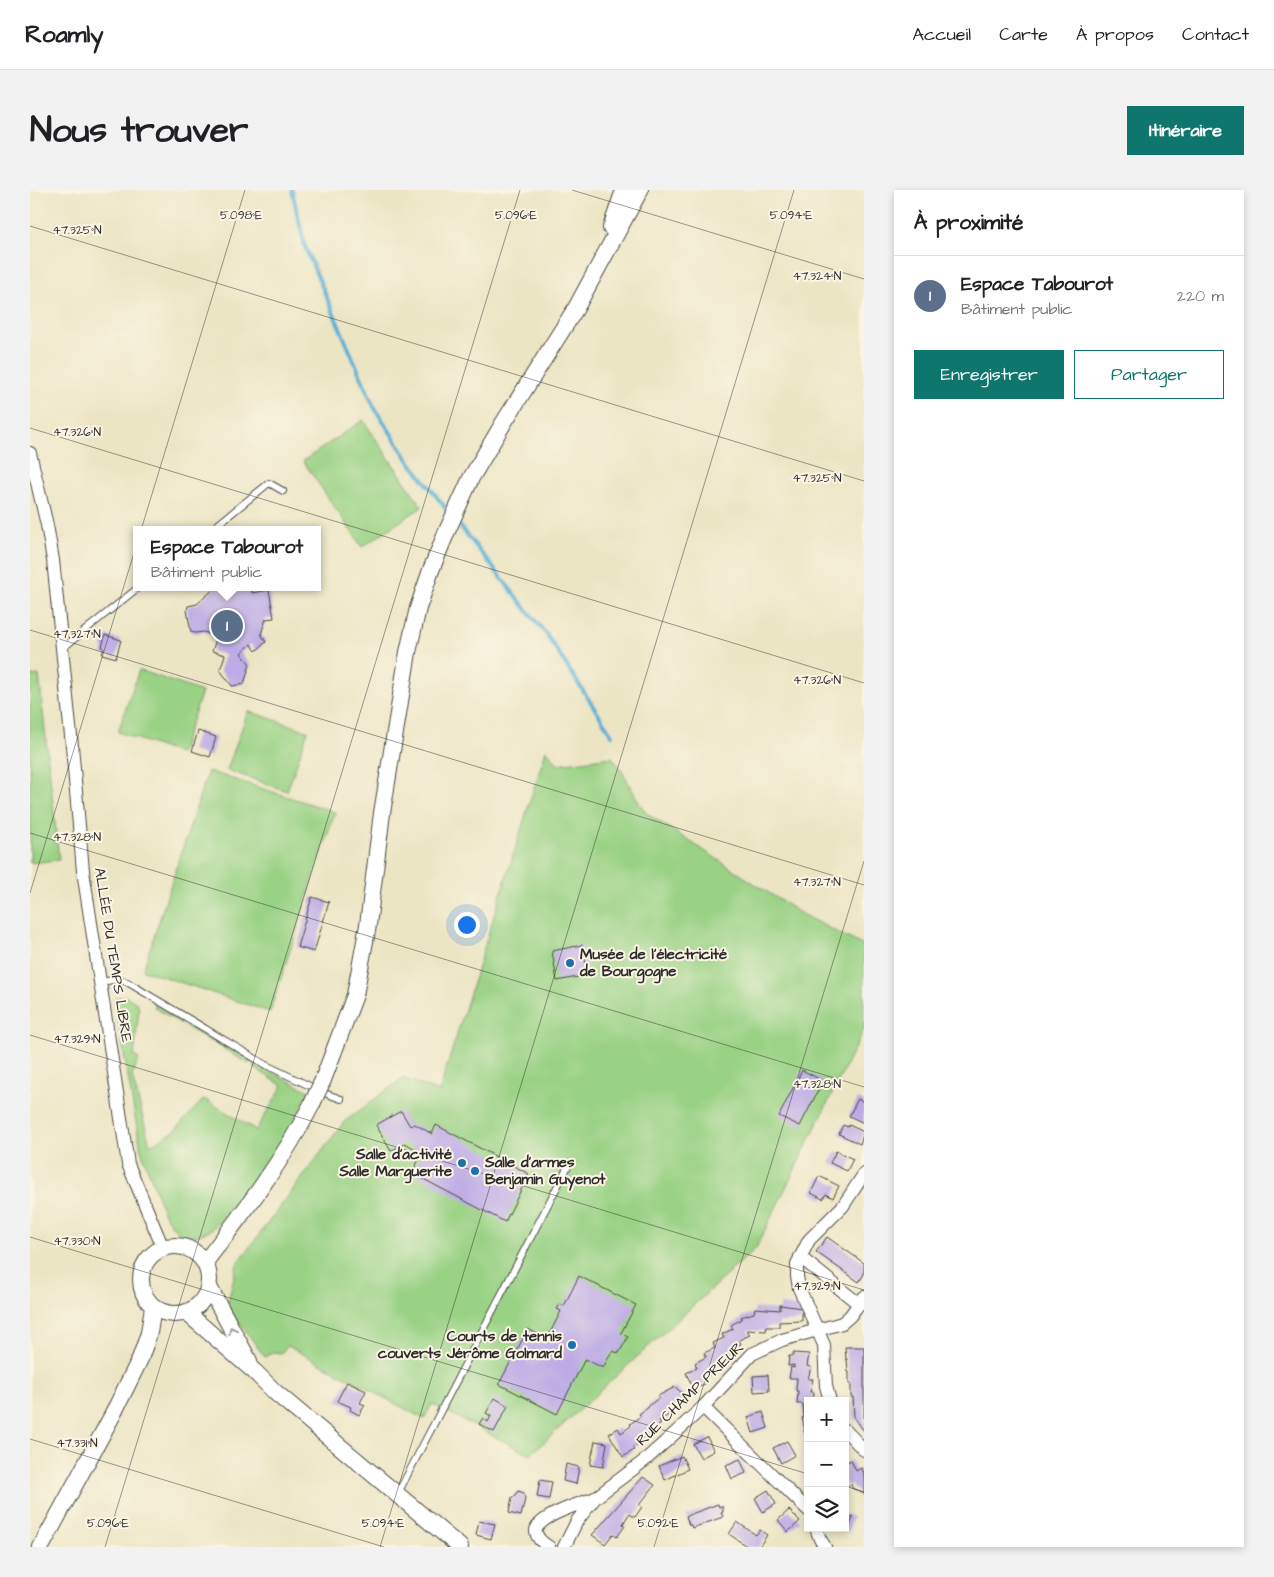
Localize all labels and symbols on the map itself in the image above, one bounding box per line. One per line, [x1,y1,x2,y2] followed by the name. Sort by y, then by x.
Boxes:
[220,207,262,224] text: 5.098°E
[495,207,537,224] text: 5.096°E
[770,207,812,224] text: 5.094°E
[53,222,102,239] text: 47.325°N
[793,268,842,285] text: 47.324°N
[53,424,101,441] text: 47.326°N
[793,470,842,487] text: 47.325°N
[211,607,243,645] pin: 1
[53,626,101,643] text: 47.327°N
[793,672,841,689] text: 47.326°N
[53,829,102,846] text: 47.328°N
[89,866,137,1044] street label: ALLÉE DU TEMPS LIBRE
[793,874,841,891] text: 47.327°N
[454,912,480,938] your location
[579,944,727,984] place label: Musée de l'électricité de Bourgogne
[564,957,576,969] marker: Musée de l'électricité de Bourgogne
[53,1031,101,1048] text: 47.329°N
[793,1076,842,1093] text: 47.328°N
[338,1144,452,1184] place label: Salle d'activité Salle Marguerite
[484,1152,606,1191] place label: Salle d'armes Benjamin Guyenot
[456,1157,468,1169] marker: Salle d'activité Salle Marguerite
[469,1165,481,1177] marker: Salle d'armes Benjamin Guyenot
[53,1233,101,1250] text: 47.330°N
[793,1278,841,1295] text: 47.329°N
[228,1326,238,1335] one-way arrow
[378,1326,562,1364] place label: Courts de tennis couverts Jérôme Golmard
[632,1337,748,1451] street label: RUE CHAMP PRIEUR
[566,1339,578,1351] marker: Courts de tennis couverts Jérôme Golmard
[56,1435,98,1452] text: 47.331°N
[87,1515,129,1532] text: 5.096°E
[362,1515,404,1532] text: 5.094°E
[637,1515,679,1532] text: 5.092°E

